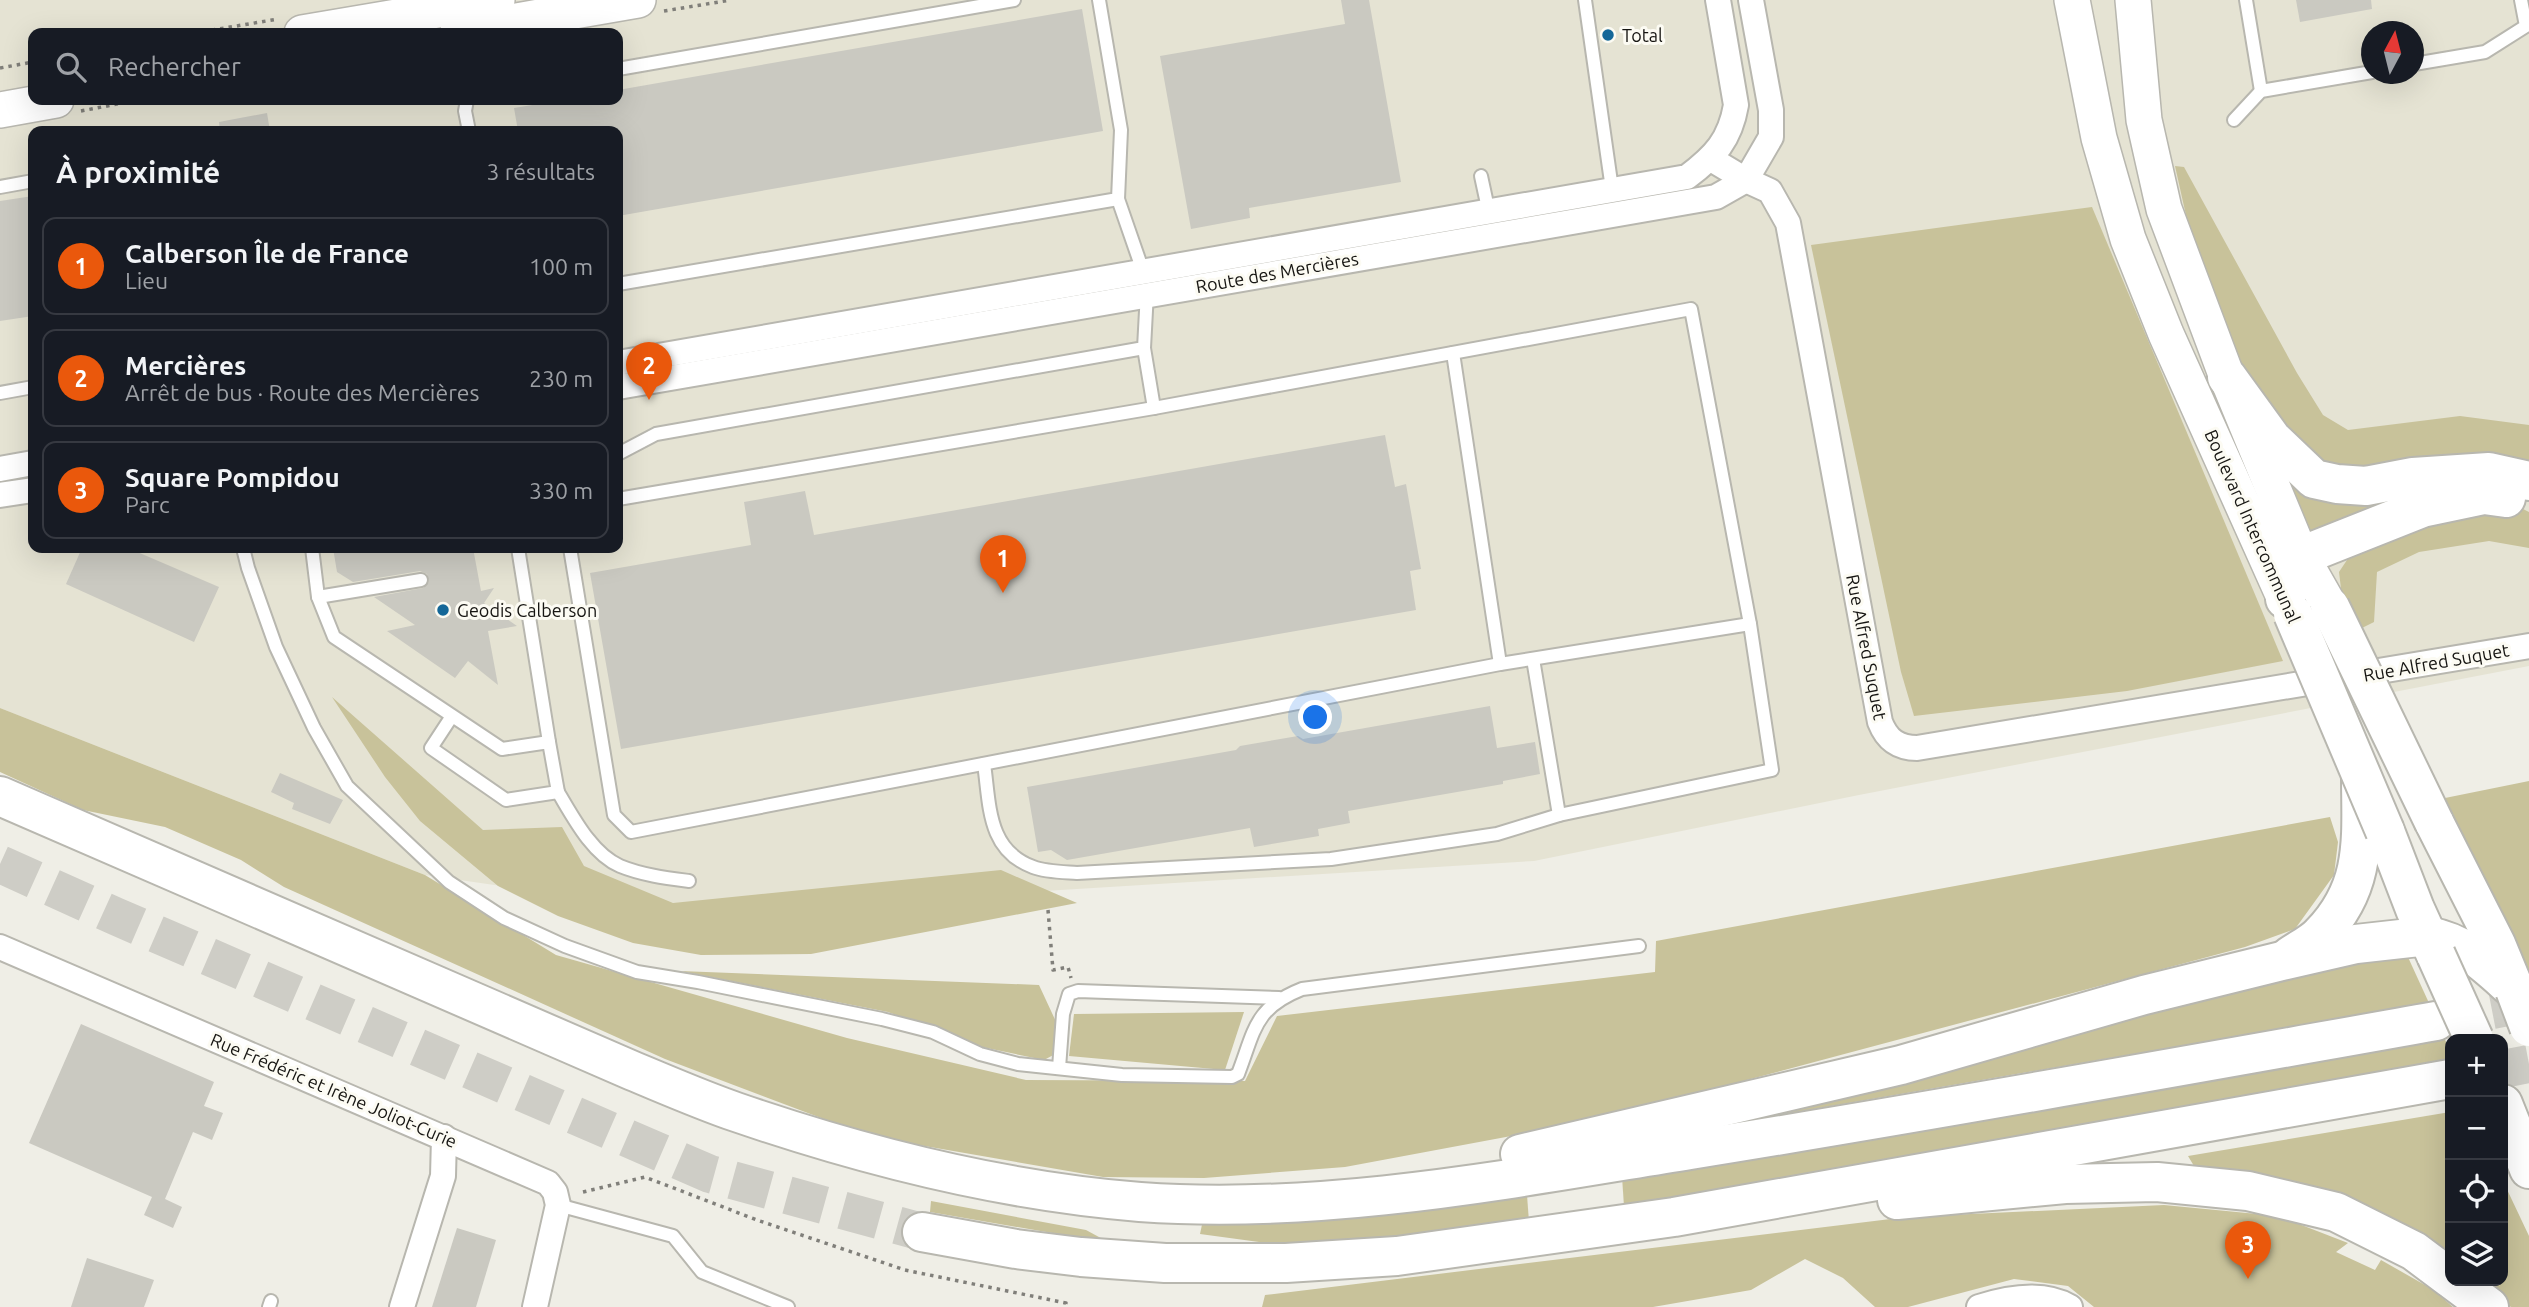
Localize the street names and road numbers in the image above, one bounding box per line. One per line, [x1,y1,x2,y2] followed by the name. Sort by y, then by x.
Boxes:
[1194,248,1360,296] street label: Route des Mercières
[2201,426,2305,626] street label: Boulevard Intercommunal
[1843,573,1891,721] street label: Rue Alfred Suquet
[2362,639,2510,685] street label: Rue Alfred Suquet
[208,1029,460,1151] street label: Rue Frédéric et Irène Joliot-Curie

